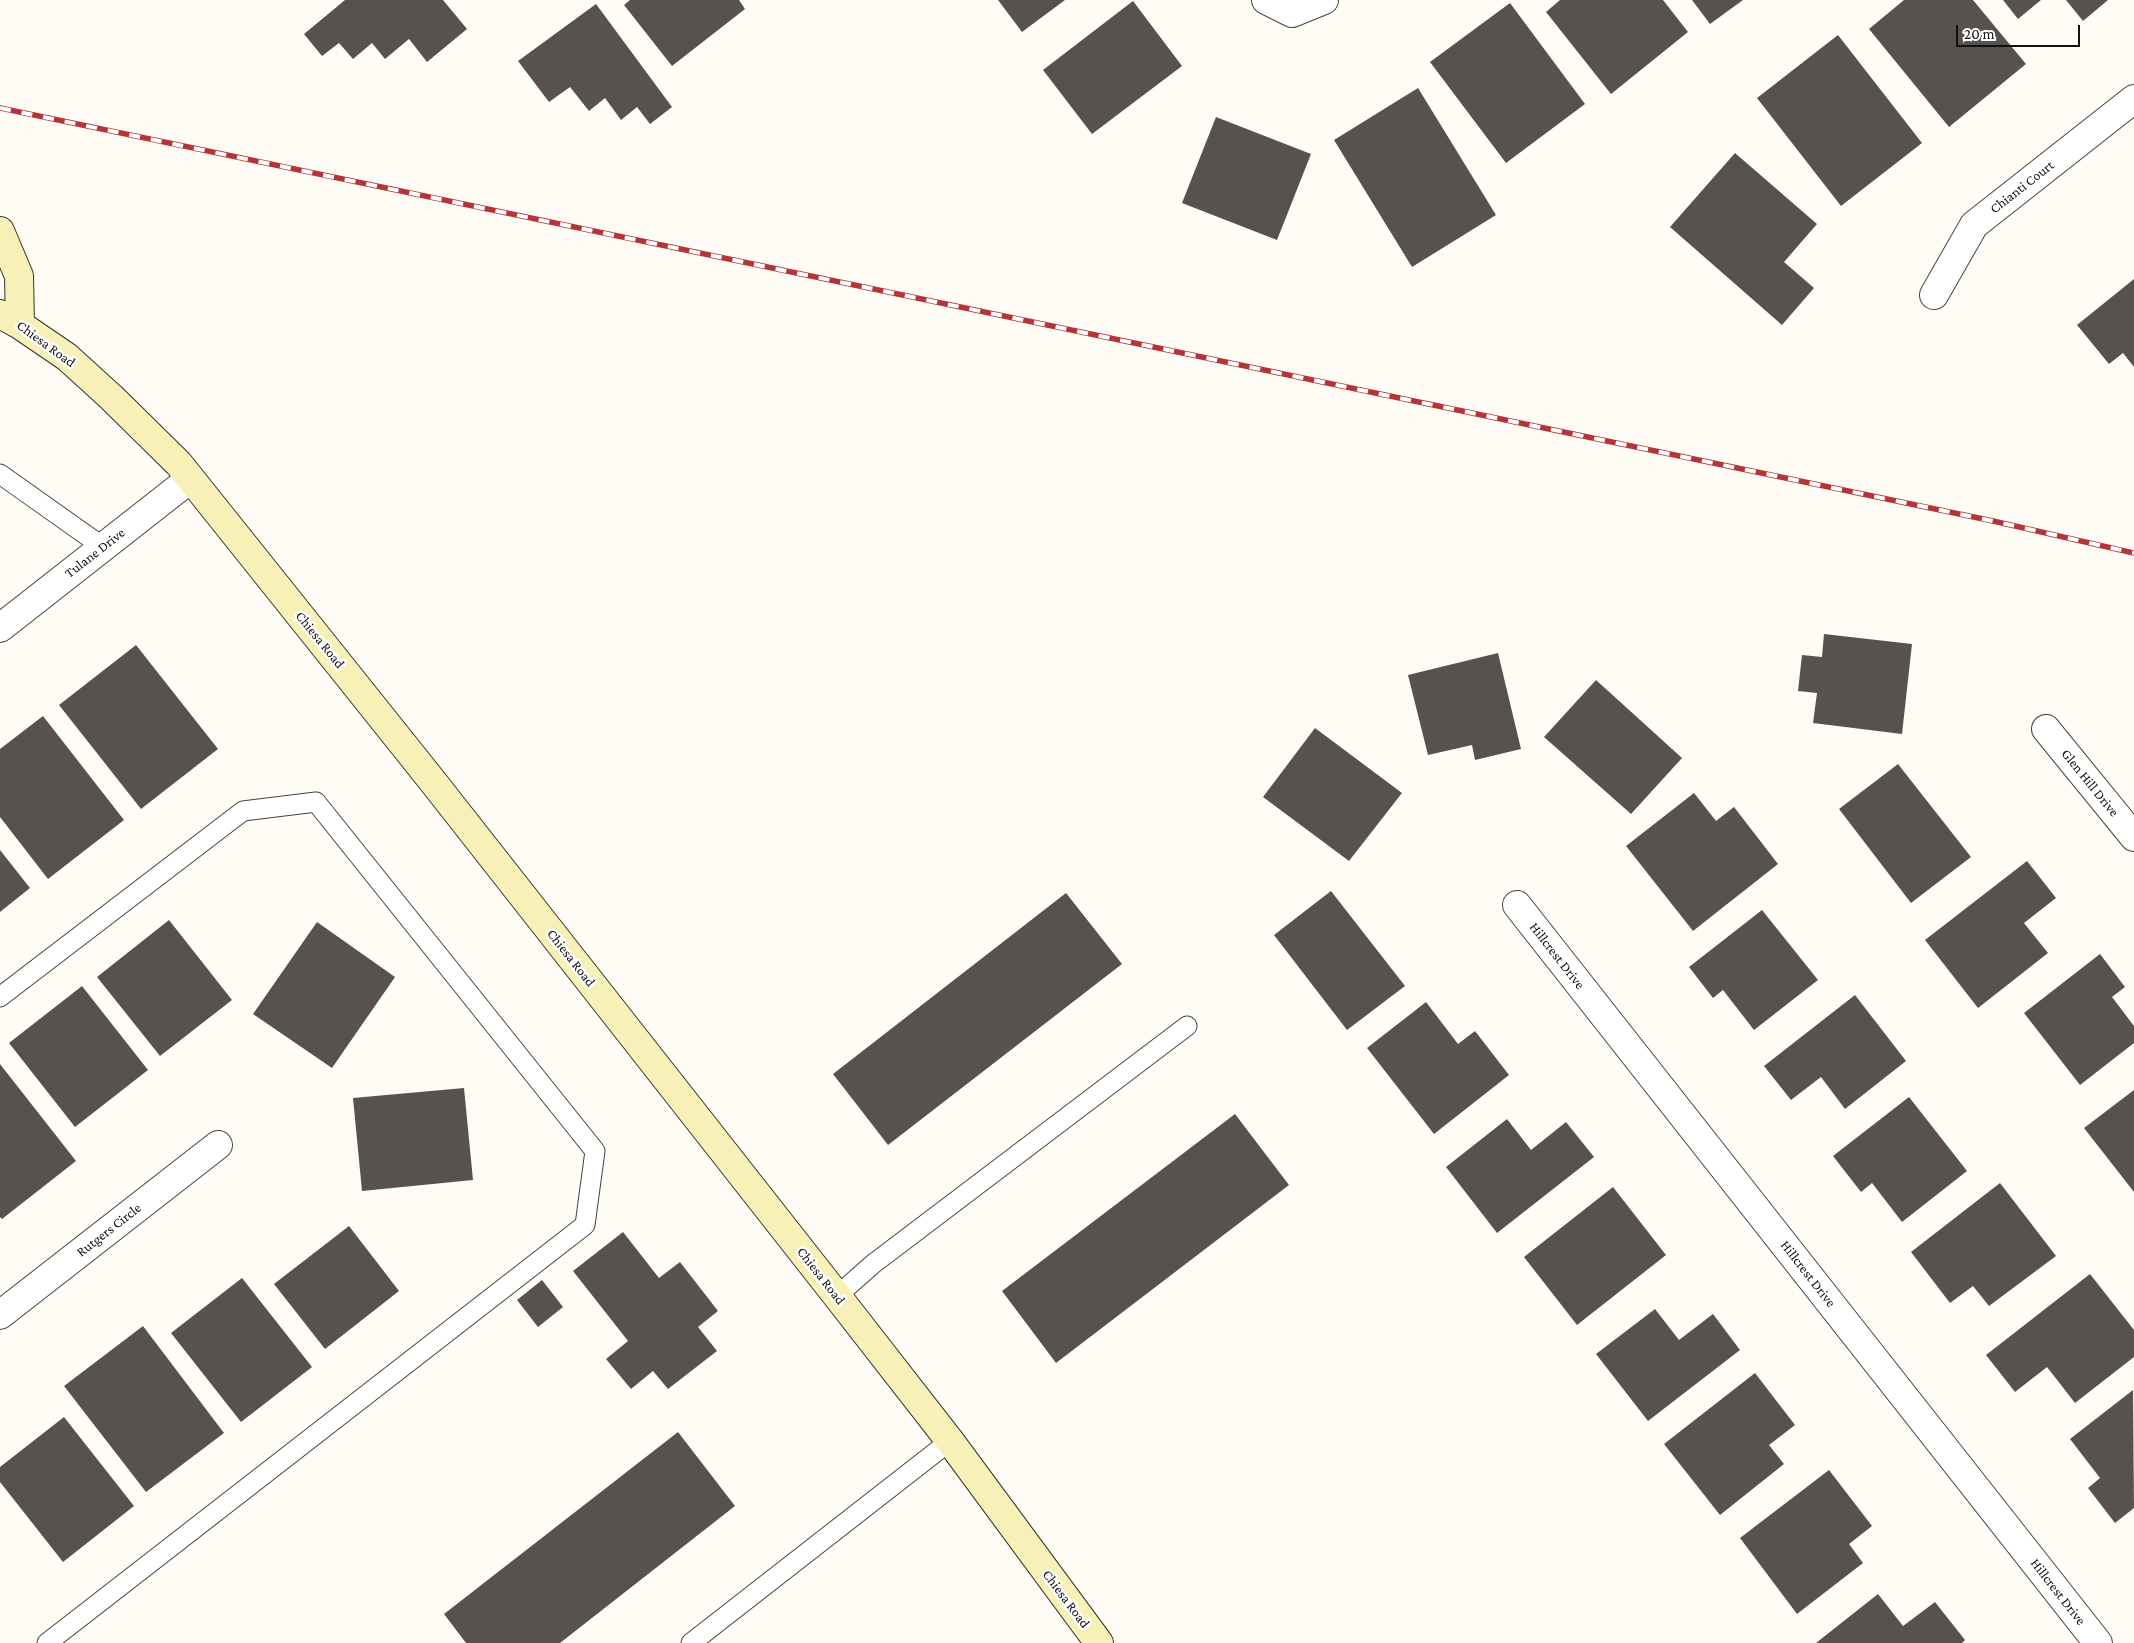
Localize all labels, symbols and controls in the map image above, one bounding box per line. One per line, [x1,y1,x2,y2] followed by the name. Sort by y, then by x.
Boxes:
[1959,15,2083,47] scale bar
[1964,26,1995,42] text: 20 m
[1987,157,2057,217] street label: Chianti Court
[13,317,79,371] street label: Chiesa Road
[62,524,128,582] street label: Tulane Drive
[292,608,348,672] street label: Chiesa Road
[2058,746,2122,820] street label: Glen Hill Drive
[1526,919,1588,993] street label: Hillcrest Drive
[543,926,599,990] street label: Chiesa Road
[73,1200,145,1260] street label: Rutgers Circle
[1777,1237,1839,1311] street label: Hillcrest Drive
[793,1244,849,1308] street label: Chiesa Road
[2027,1555,2089,1629] street label: Hillcrest Drive
[1039,1567,1093,1631] street label: Chiesa Road

